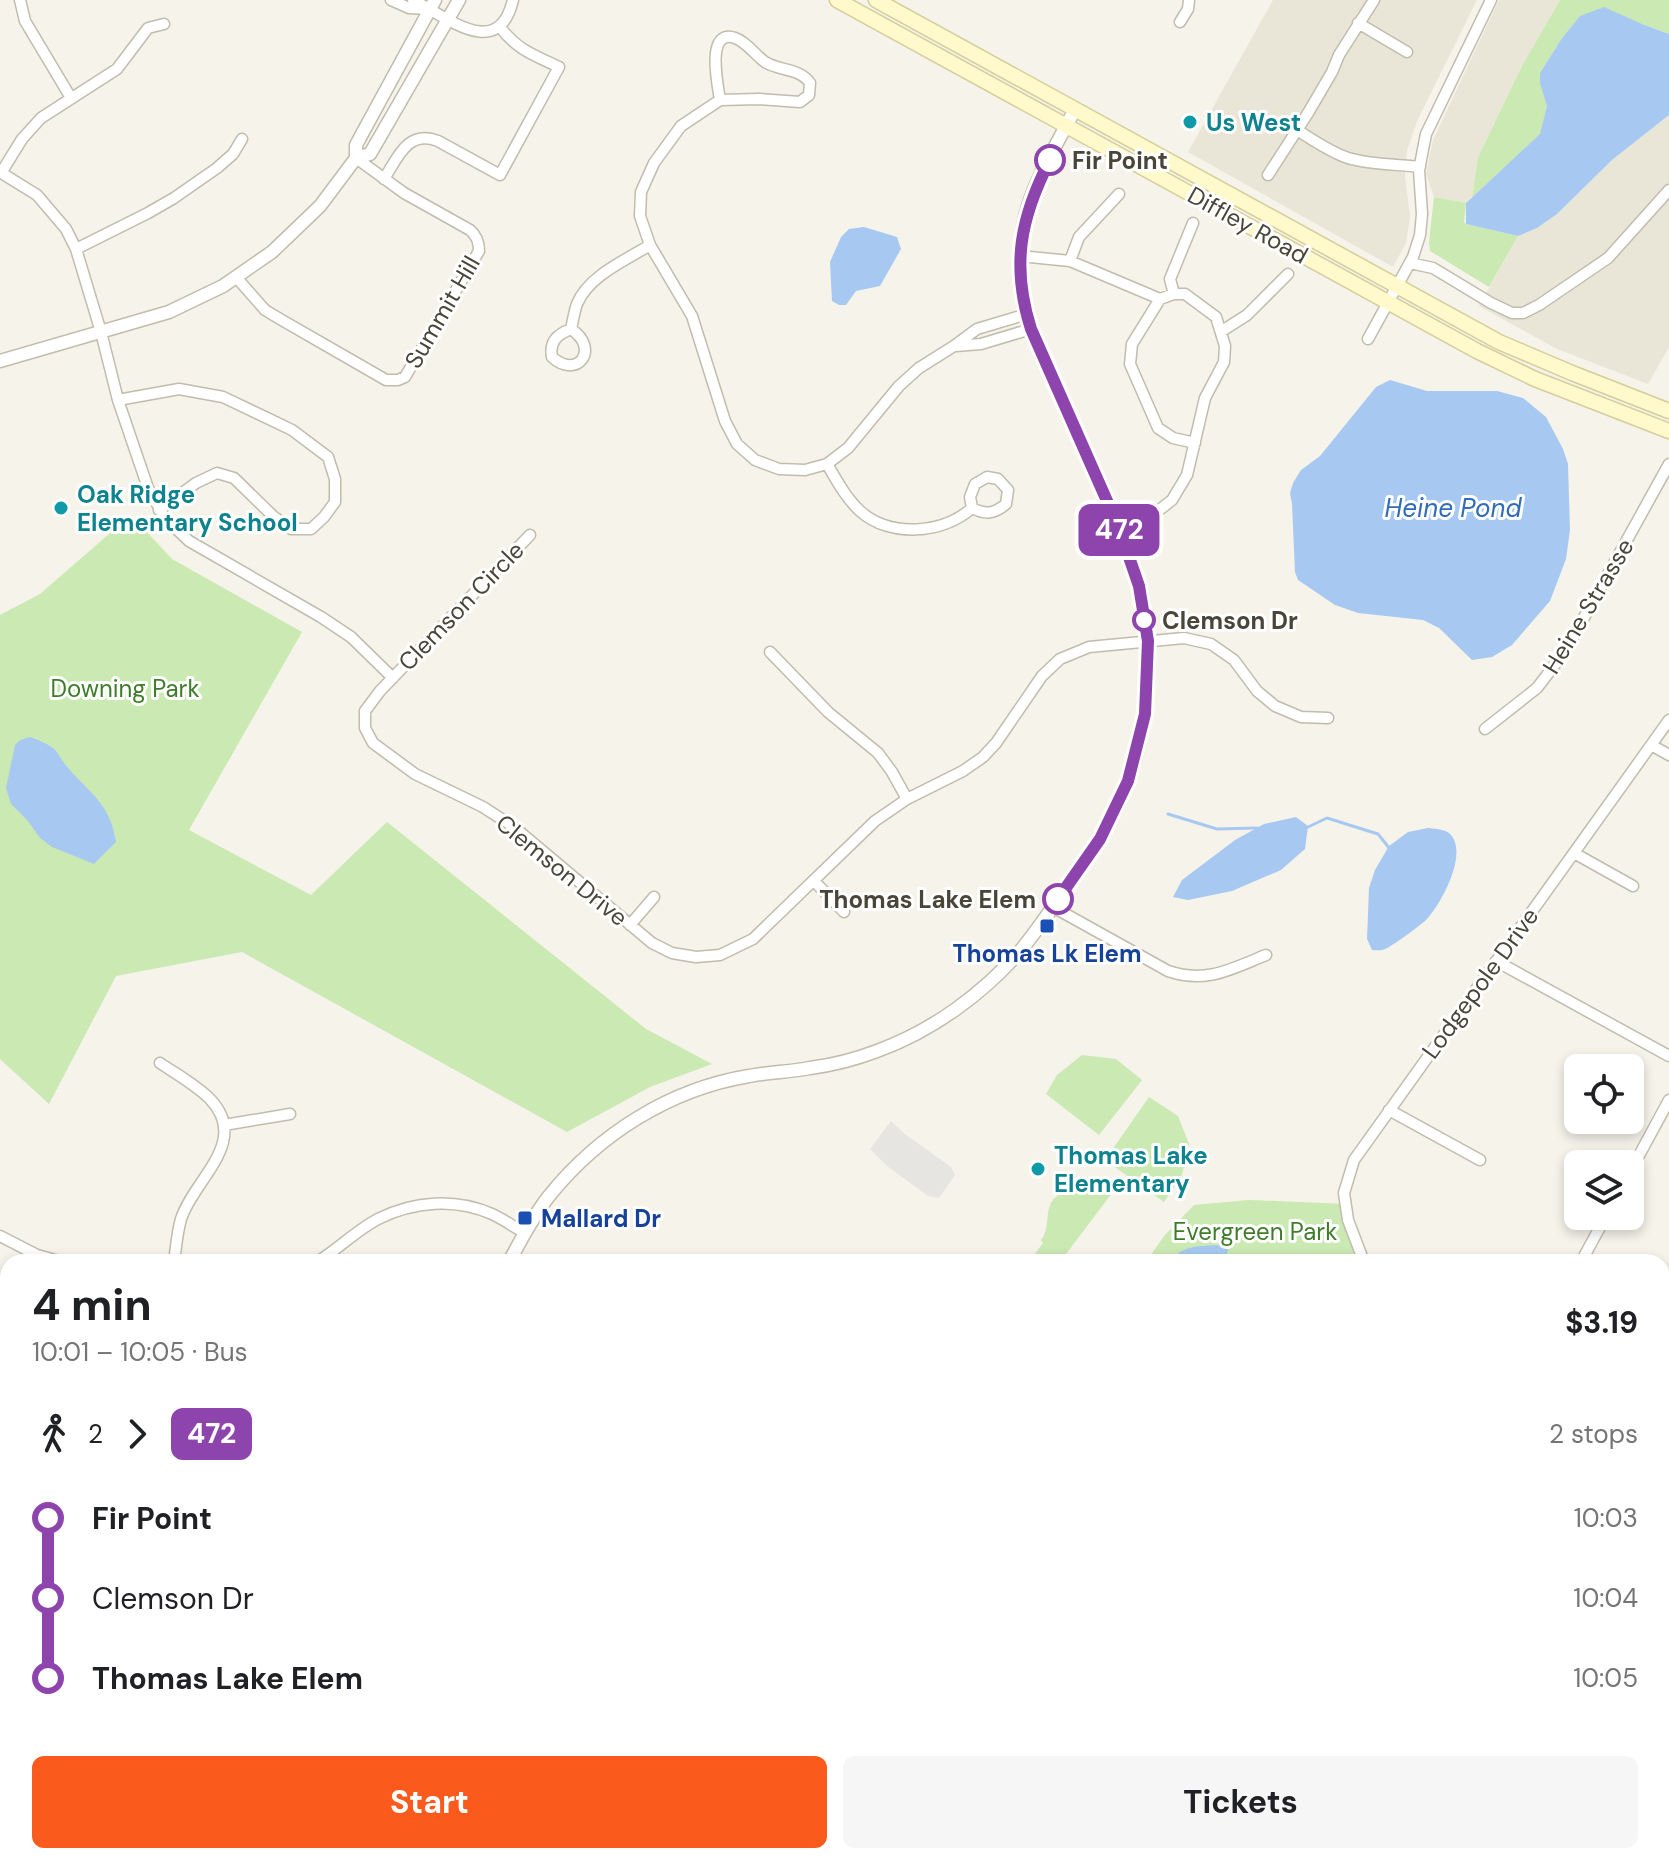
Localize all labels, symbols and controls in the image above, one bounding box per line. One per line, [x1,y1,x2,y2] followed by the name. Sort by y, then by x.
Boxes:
[1206,107,1301,138] place label: Us West
[1181,113,1199,131] marker: Us West
[1035,145,1065,175] marker: Fir Point
[1072,145,1168,176] place label: Fir Point
[1182,179,1314,271] street label: Diffley Road
[397,250,487,374] street label: Summit Hill
[77,479,298,538] place label: Oak Ridge Elementary School
[1384,491,1522,525] water label: Heine Pond
[52,499,70,517] marker: Oak Ridge Elementary School
[1073,504,1165,556] line badge: 472
[1094,511,1144,548] text: 472
[1535,533,1641,679] street label: Heine Strasse
[391,535,531,677] street label: Clemson Circle
[1162,605,1298,636] place label: Clemson Dr
[1133,609,1155,631] marker: Clemson Dr
[50,673,200,704] park label: Downing Park
[490,807,634,933] street label: Clemson Drive
[819,884,1036,915] place label: Thomas Lake Elem
[1043,884,1073,914] marker: Thomas Lake Elem
[1415,901,1545,1065] street label: Lodgepole Drive
[1038,917,1056,935] marker: Thomas Lk Elem
[952,938,1142,969] place label: Thomas Lk Elem
[1564,1054,1644,1230] map controls
[1564,1054,1644,1134] button: locate
[1054,1140,1208,1199] place label: Thomas Lake Elementary
[1564,1150,1644,1230] button: layers
[1029,1160,1047,1178] marker: Thomas Lake Elementary
[541,1203,661,1234] place label: Mallard Dr
[516,1209,534,1227] marker: Mallard Dr
[1173,1216,1337,1247] park label: Evergreen Park
[32,1276,152,1334] text: 4 min
[1565,1303,1638,1342] text: $3.19
[32,1335,248,1369] text: 10:01 – 10:05 · Bus
[32,1412,76,1456] icon: walk
[115,1412,159,1456] icon: forward
[187,1415,236,1452] text: 472
[88,1417,103,1451] text: 2
[1549,1417,1638,1451] text: 2 stops
[92,1499,212,1538] text: Fir Point
[1574,1501,1638,1535] text: 10:03
[92,1579,254,1618] text: Clemson Dr
[1573,1581,1638,1615] text: 10:04
[92,1659,363,1698] text: Thomas Lake Elem
[1573,1661,1638,1695] text: 10:05
[32,1756,827,1848] button: Start
[843,1756,1638,1848] button: Tickets

